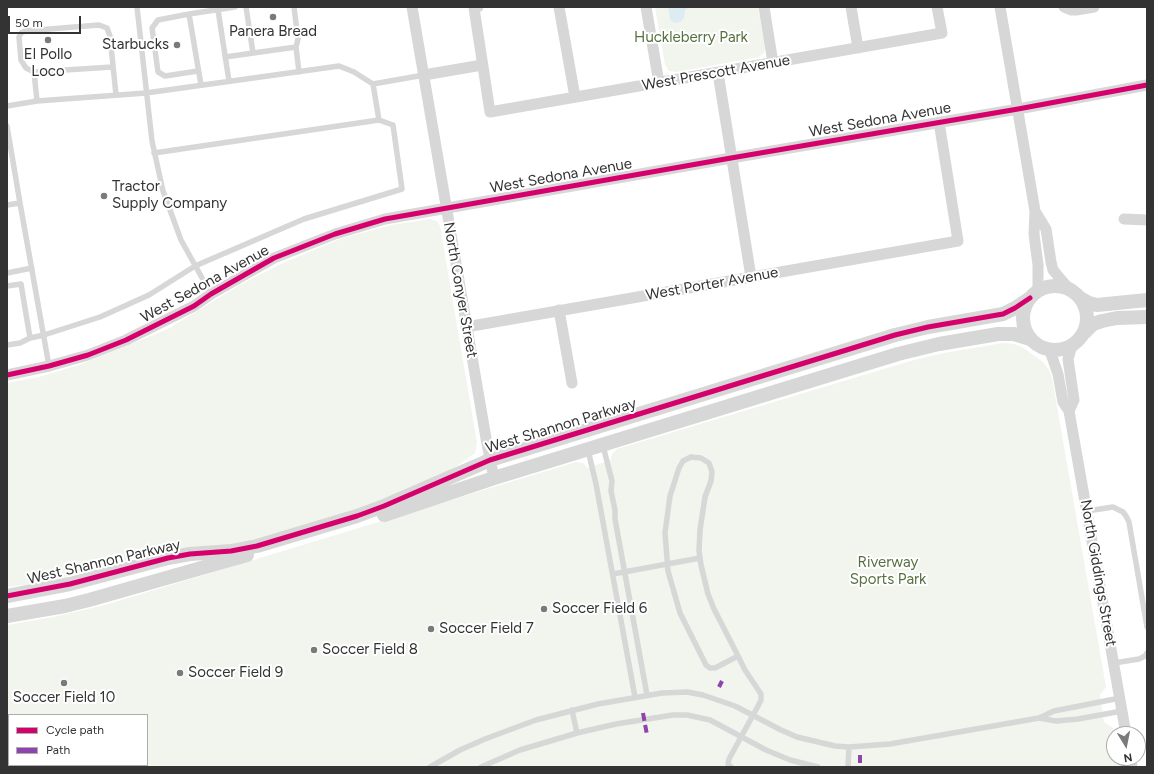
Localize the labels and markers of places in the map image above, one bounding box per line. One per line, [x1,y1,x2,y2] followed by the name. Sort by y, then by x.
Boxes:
[268,12,278,22] marker: Panera Bread
[229,23,317,41] place label: Panera Bread
[43,35,53,45] marker: El Pollo Loco
[102,36,169,54] place label: Starbucks
[172,40,182,50] marker: Starbucks
[24,46,72,81] place label: El Pollo Loco
[112,178,227,213] place label: Tractor Supply Company
[99,191,109,201] marker: Tractor Supply Company
[552,600,647,618] place label: Soccer Field 6
[539,604,549,614] marker: Soccer Field 6
[439,620,534,638] place label: Soccer Field 7
[426,624,436,634] marker: Soccer Field 7
[322,641,418,659] place label: Soccer Field 8
[309,645,319,655] marker: Soccer Field 8
[188,664,283,682] place label: Soccer Field 9
[175,668,185,678] marker: Soccer Field 9
[59,678,69,688] marker: Soccer Field 10
[13,689,115,707] place label: Soccer Field 10

